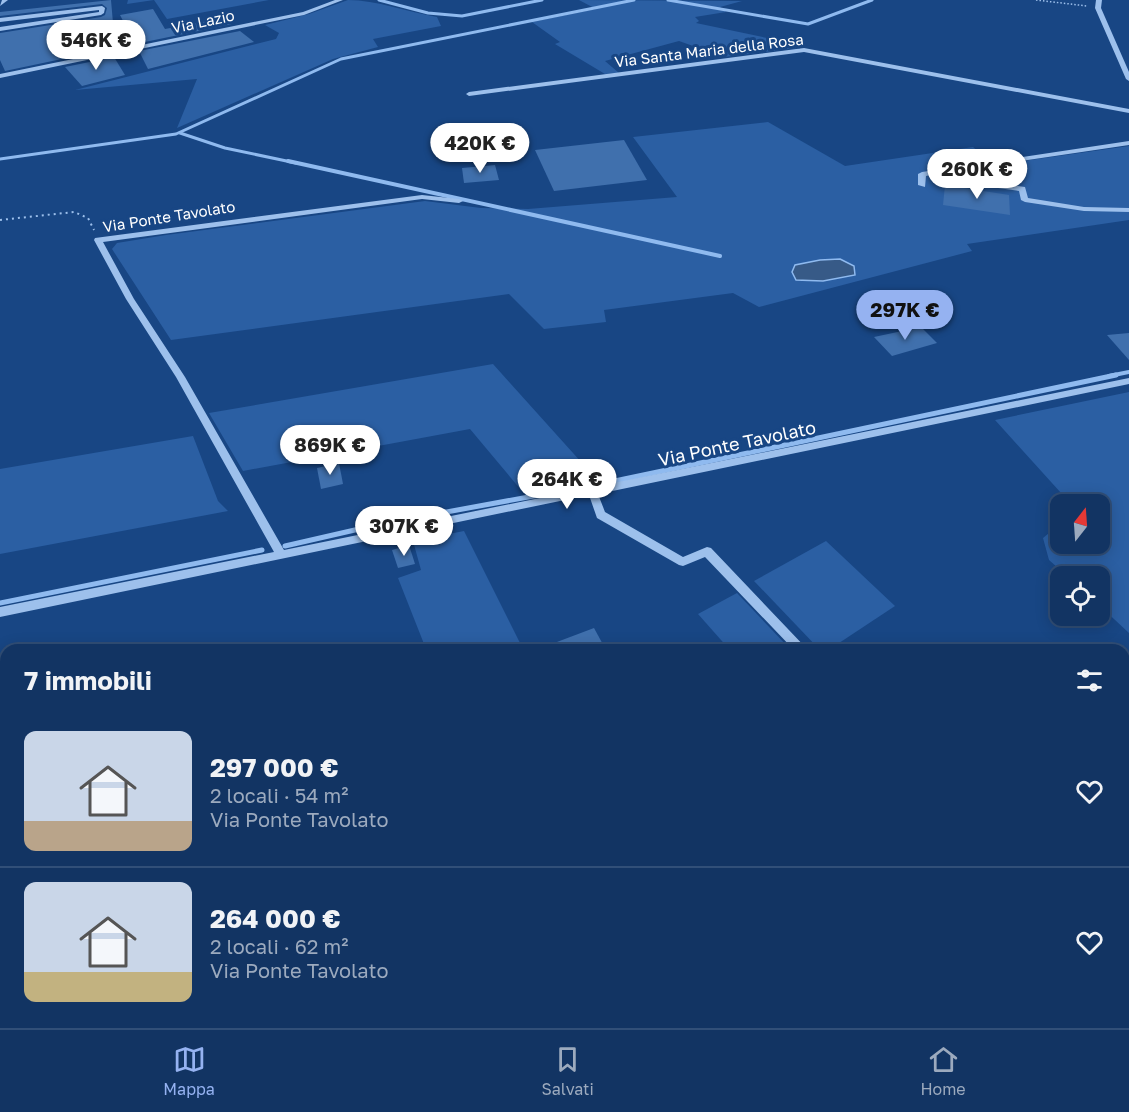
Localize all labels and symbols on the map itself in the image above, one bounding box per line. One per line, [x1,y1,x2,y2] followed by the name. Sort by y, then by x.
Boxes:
[170,6,236,36] street label: Via Lazio
[47,20,145,71] pin: 546K €
[613,29,804,71] street label: Via Santa Maria della Rosa
[431,123,529,174] pin: 420K €
[928,149,1026,200] pin: 260K €
[101,197,236,235] street label: Via Ponte Tavolato
[856,290,954,341] pin: 297K €
[656,416,818,470] street label: Via Ponte Tavolato
[281,425,379,476] pin: 869K €
[518,459,616,510] pin: 264K €
[1050,494,1110,554] north arrow
[355,506,453,557] pin: 307K €

